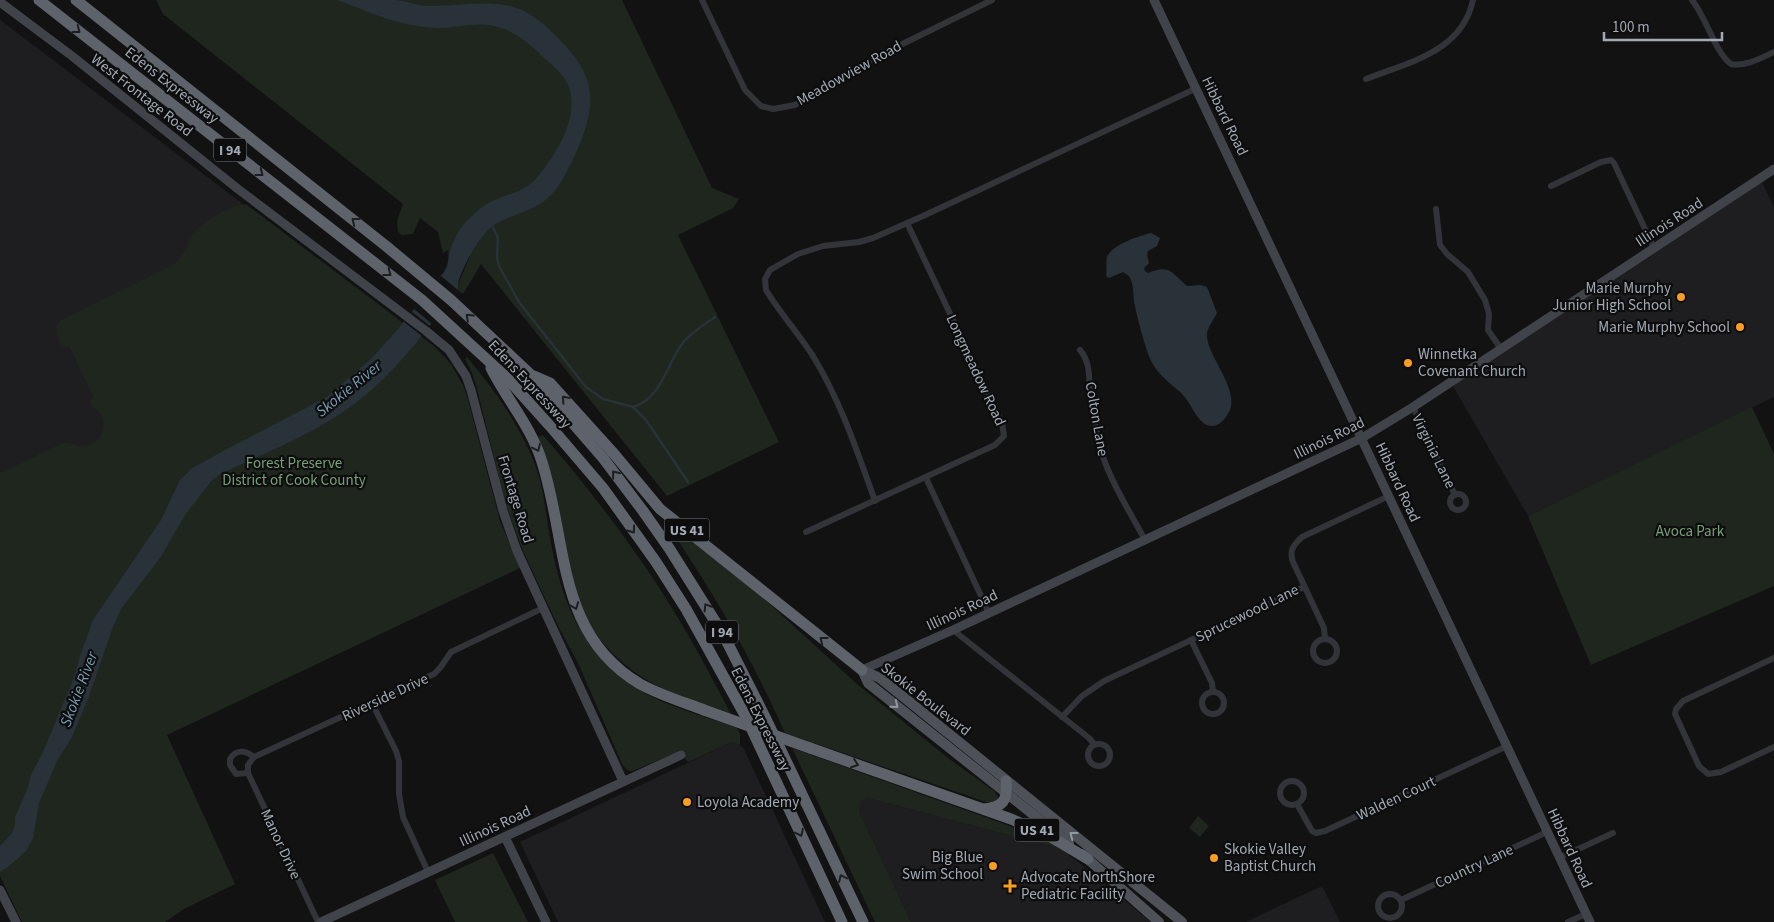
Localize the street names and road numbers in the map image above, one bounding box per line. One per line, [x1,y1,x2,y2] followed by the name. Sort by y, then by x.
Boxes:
[793,36,906,111] street label: Meadowview Road
[120,42,223,129] street label: Edens Expressway
[86,49,197,142] street label: West Frontage Road
[1196,73,1253,159] street label: Hibbard Road
[214,138,246,162] road number: I 94
[1631,193,1707,252] street label: Illinois Road
[941,311,1011,429] street label: Longmeadow Road
[483,336,576,433] street label: Edens Expressway
[1080,380,1113,458] street label: Colton Lane
[1406,410,1461,492] street label: Virginia Lane
[1290,412,1368,465] street label: Illinois Road
[1370,439,1425,526] street label: Hibbard Road
[492,453,539,546] street label: Frontage Road
[664,518,710,542] road number: US 41
[1192,579,1302,648] street label: Sprucewood Lane
[923,585,1001,636] street label: Illinois Road
[706,620,738,644] road number: I 94
[876,658,975,741] street label: Skokie Boulevard
[725,664,796,775] street label: Edens Expressway
[339,668,432,727] street label: Riverside Drive
[1353,771,1439,826] street label: Walden Court
[456,801,534,852] street label: Illinois Road
[1542,805,1597,892] street label: Hibbard Road
[255,806,306,883] street label: Manor Drive
[1014,818,1060,842] road number: US 41
[1432,839,1517,894] street label: Country Lane

